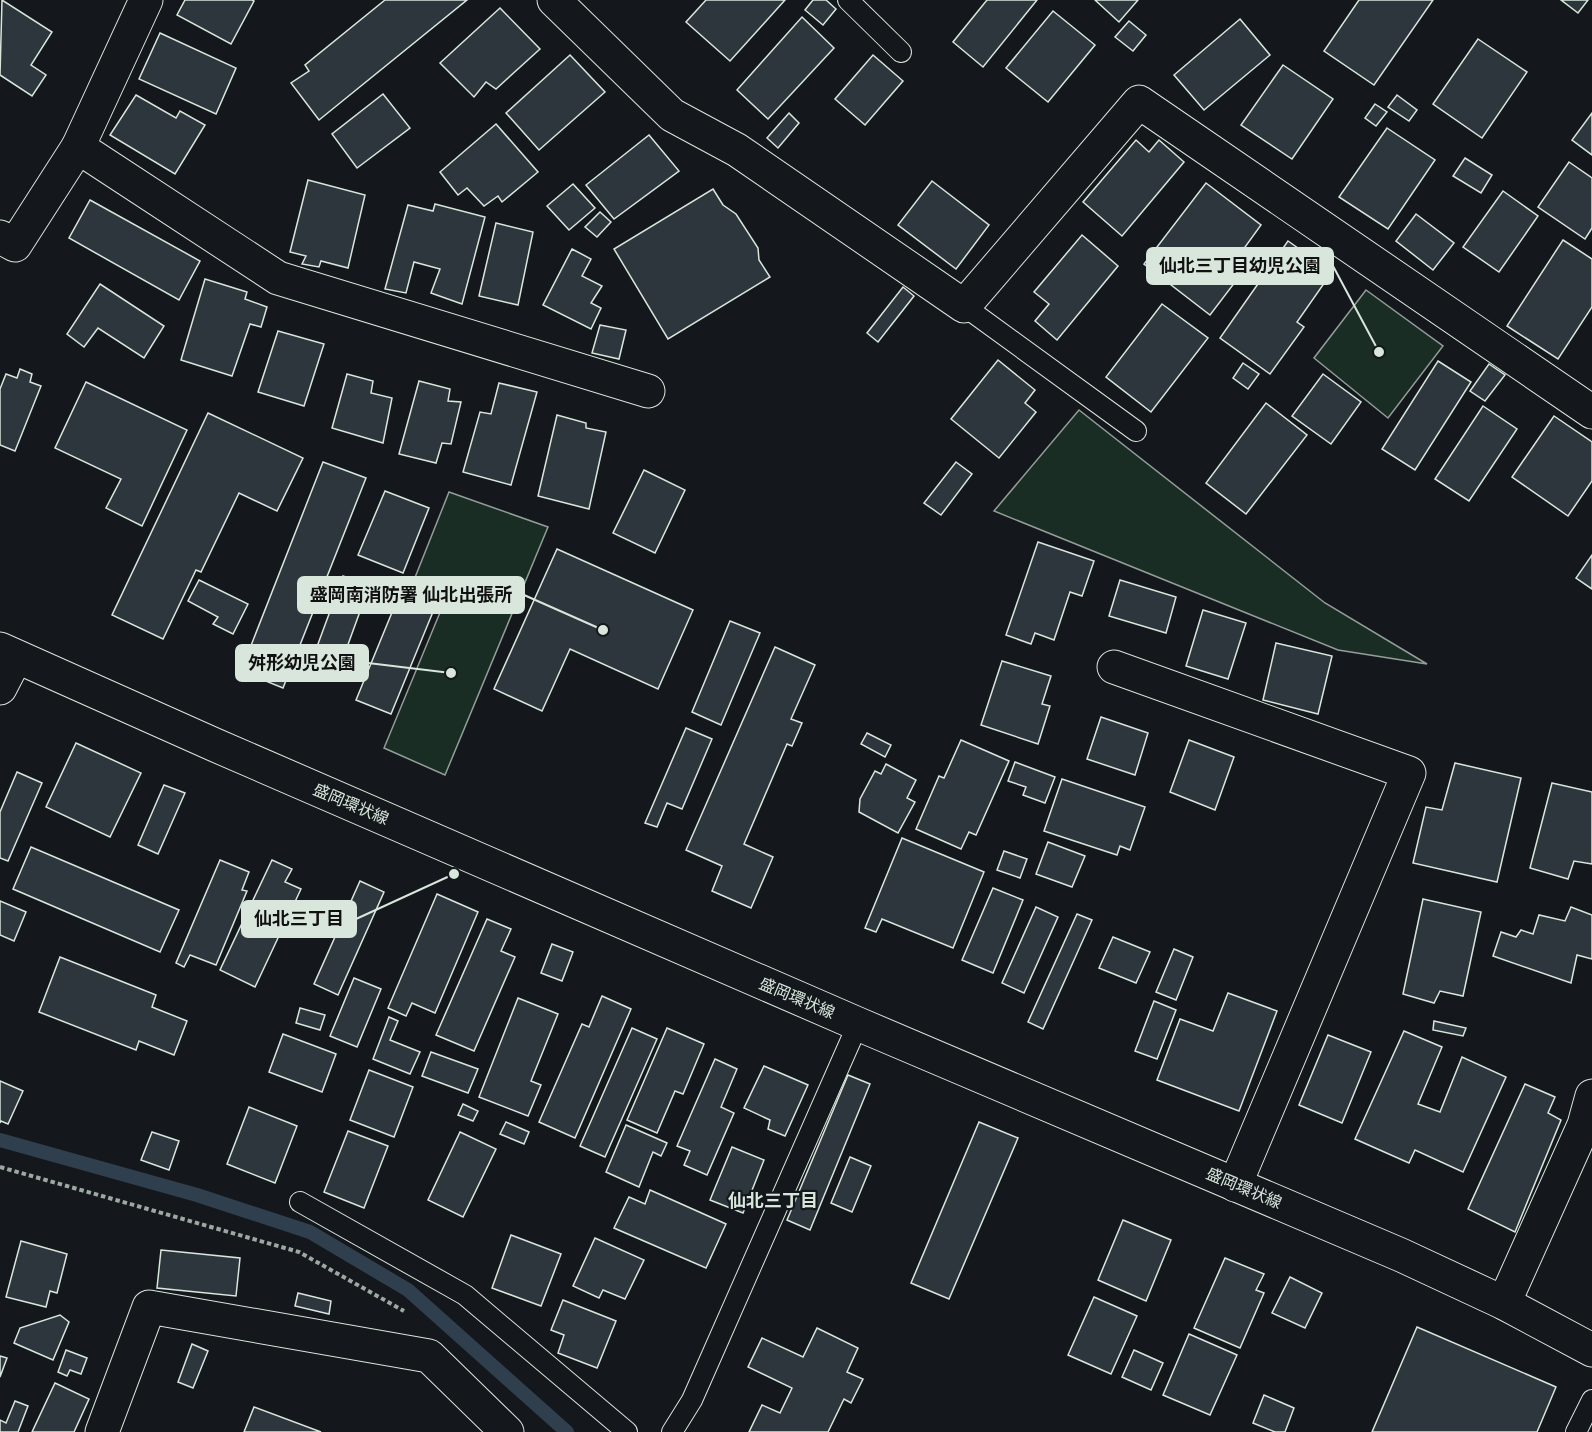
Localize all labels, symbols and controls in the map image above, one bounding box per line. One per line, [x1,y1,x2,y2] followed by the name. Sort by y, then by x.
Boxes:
[1147,248,1333,284] callout: 仙北三丁目幼児公園
[1159,255,1321,277] text: 仙北三丁目幼児公園
[298,577,524,613] callout: 盛岡南消防署 仙北出張所
[310,584,512,606] text: 盛岡南消防署 仙北出張所
[236,645,368,681] callout: 舛形幼児公園
[248,652,356,674] text: 舛形幼児公園
[310,780,392,828] street label: 盛岡環状線
[242,901,356,937] callout: 仙北三丁目
[254,908,344,930] text: 仙北三丁目
[756,974,838,1022] street label: 盛岡環状線
[1203,1164,1285,1212] street label: 盛岡環状線
[728,1190,818,1212] district label: 仙北三丁目

